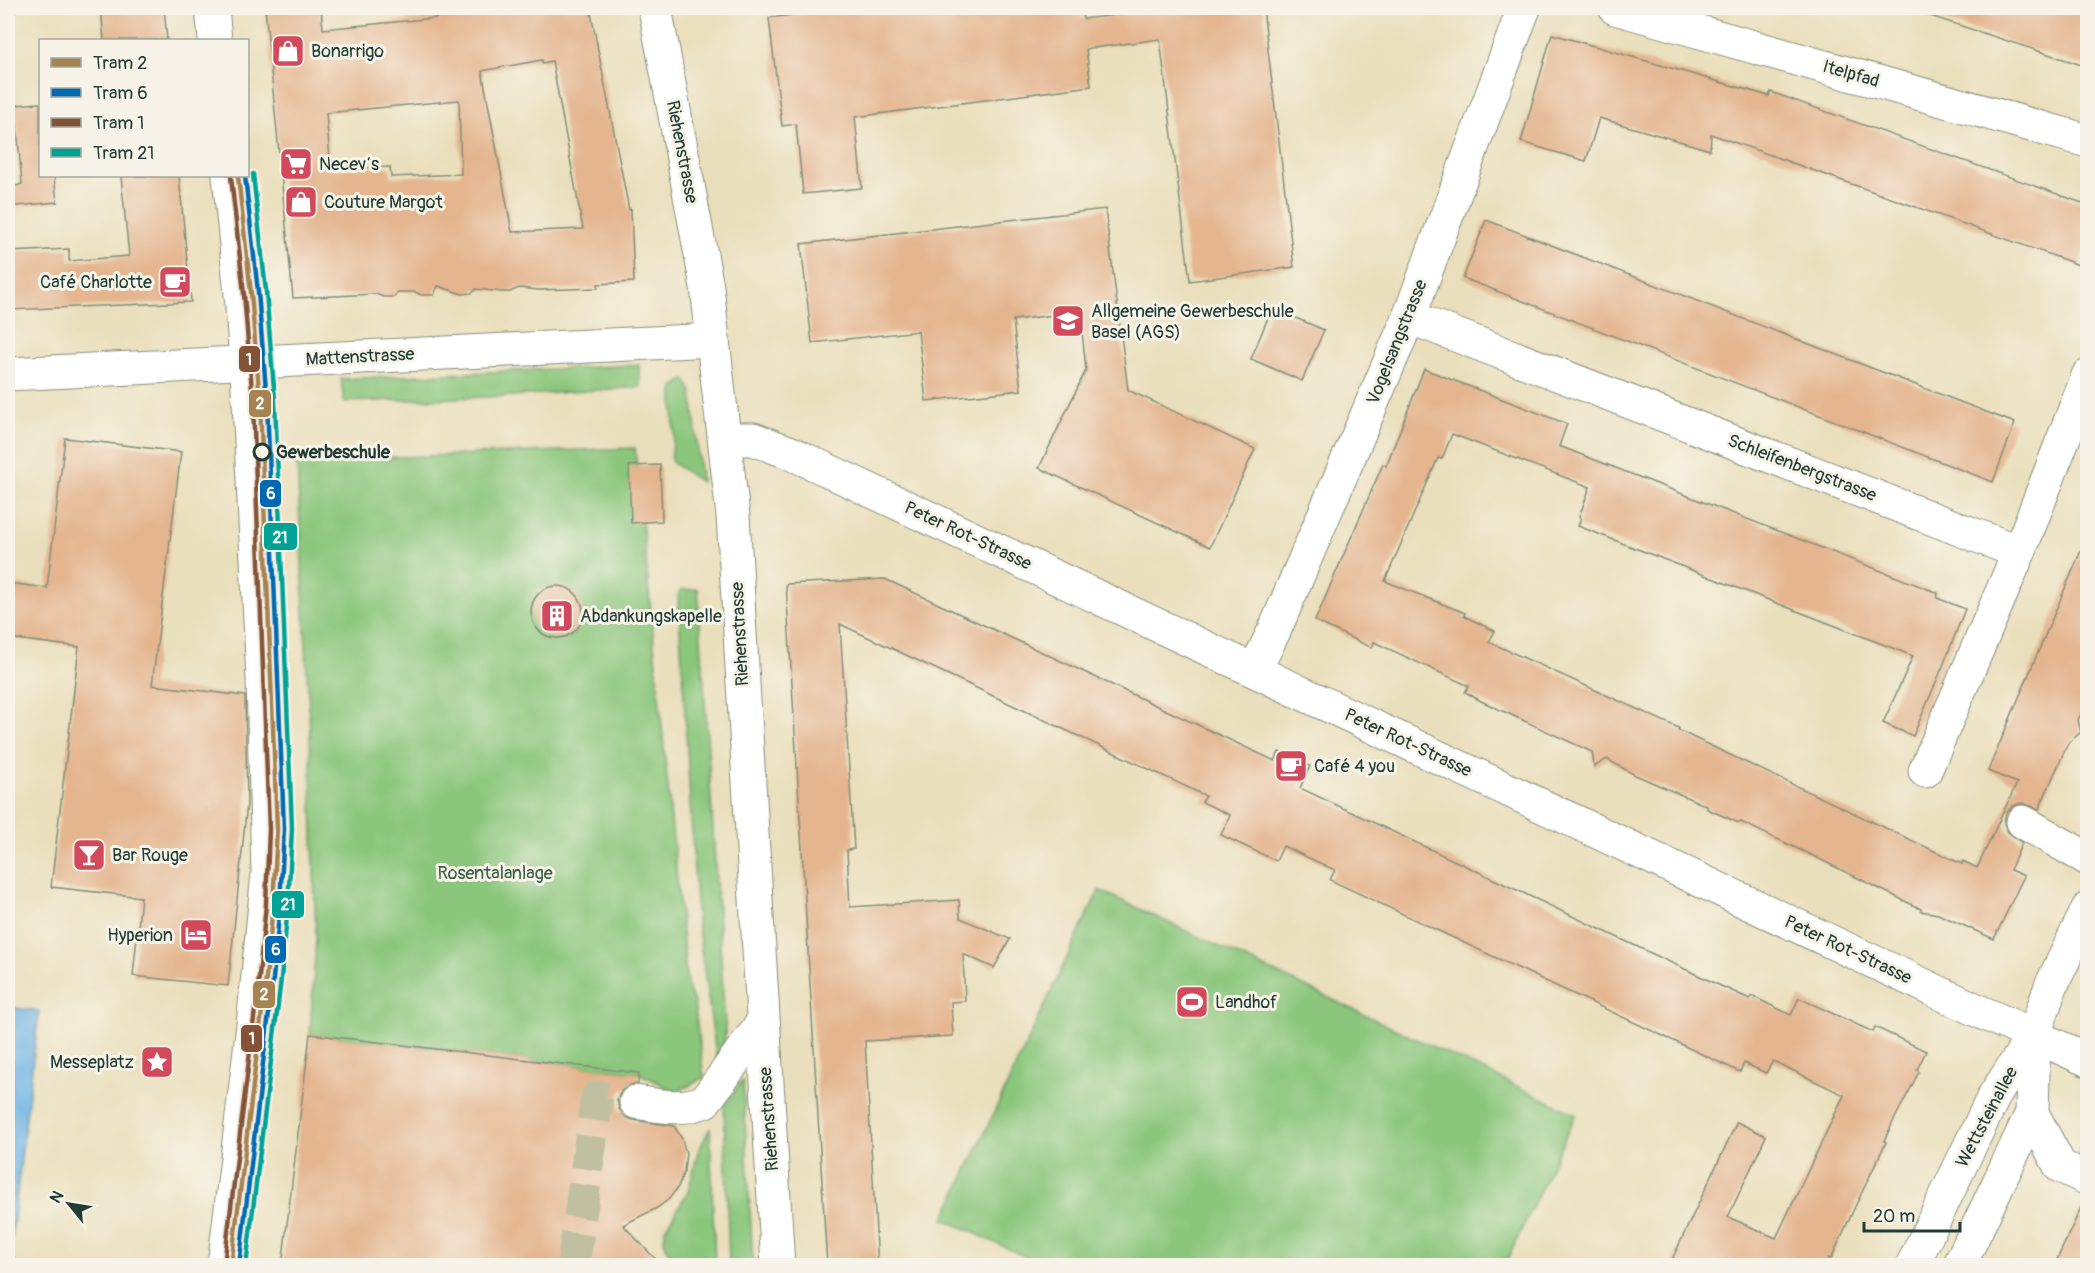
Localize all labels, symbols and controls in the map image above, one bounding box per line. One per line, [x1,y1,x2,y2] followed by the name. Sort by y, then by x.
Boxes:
[270,33,306,69] shop icon: Bonarrigo
[39,39,249,177] legend
[311,40,384,63] place label: Bonarrigo
[93,52,147,75] text: Tram 2
[1820,55,1882,93] street label: Itelpfad
[93,82,148,105] text: Tram 6
[661,99,703,206] street label: Riehenstrasse
[93,112,144,135] text: Tram 1
[93,142,154,165] text: Tram 21
[278,146,314,182] supermarket icon: Necev‘s
[319,153,379,176] place label: Necev‘s
[283,184,319,220] shop icon: Couture Margot
[324,191,443,214] place label: Couture Margot
[157,264,193,300] cafe icon: Café Charlotte
[40,271,152,294] place label: Café Charlotte
[1361,276,1433,408] street label: Vogelsangstrasse
[1091,300,1294,344] place label: Allgemeine Gewerbeschule Basel (AGS)
[1050,303,1086,339] school or university icon: Allgemeine Gewerbeschule Basel (AGS)
[305,343,415,371] street label: Mattenstrasse
[238,345,261,373] line badge: 1
[246,350,252,370] text: 1
[248,389,272,418] line badge: 2
[256,394,265,414] text: 2
[1724,429,1880,507] street label: Schleifenbergstrasse
[276,441,391,464] place label: Gewerbeschule
[253,443,271,461] marker: Gewerbeschule
[259,479,282,508] line badge: 6
[266,484,276,504] text: 6
[901,496,1035,576] street label: Peter Rot-Strasse
[263,522,298,551] line badge: 21
[272,528,288,548] text: 21
[726,581,754,687] street label: Riehenstrasse
[539,598,575,634] building icon: Abdankungskapelle
[580,605,722,628] place label: Abdankungskapelle
[1341,703,1475,783] street label: Peter Rot-Strasse
[1273,748,1309,784] cafe icon: Café 4 you
[1314,755,1395,778] place label: Café 4 you
[71,837,107,873] bar icon: Bar Rouge
[112,844,188,867] place label: Bar Rouge
[437,862,553,885] park label: Rosentalanlage
[271,890,305,919] line badge: 21
[280,895,296,915] text: 21
[1781,910,1915,990] street label: Peter Rot-Strasse
[178,917,214,953] hotel icon: Hyperion
[107,924,173,947] place label: Hyperion
[264,935,287,964] line badge: 6
[271,940,281,960] text: 6
[252,980,276,1009] line badge: 2
[1174,984,1210,1020] sports icon: Landhof
[260,985,269,1005] text: 2
[1215,991,1278,1014] place label: Landhof
[240,1024,263,1053] line badge: 1
[249,1029,255,1049] text: 1
[139,1044,175,1080] place icon: Messeplatz
[50,1051,134,1074] place label: Messeplatz
[1951,1063,2023,1171] street label: Wettsteinallee
[754,1066,784,1172] street label: Riehenstrasse
[39,1174,99,1234] north arrow
[46,1187,68,1207] text: N
[1864,1195,1960,1233] scale bar
[1873,1205,1915,1228] text: 20 m

